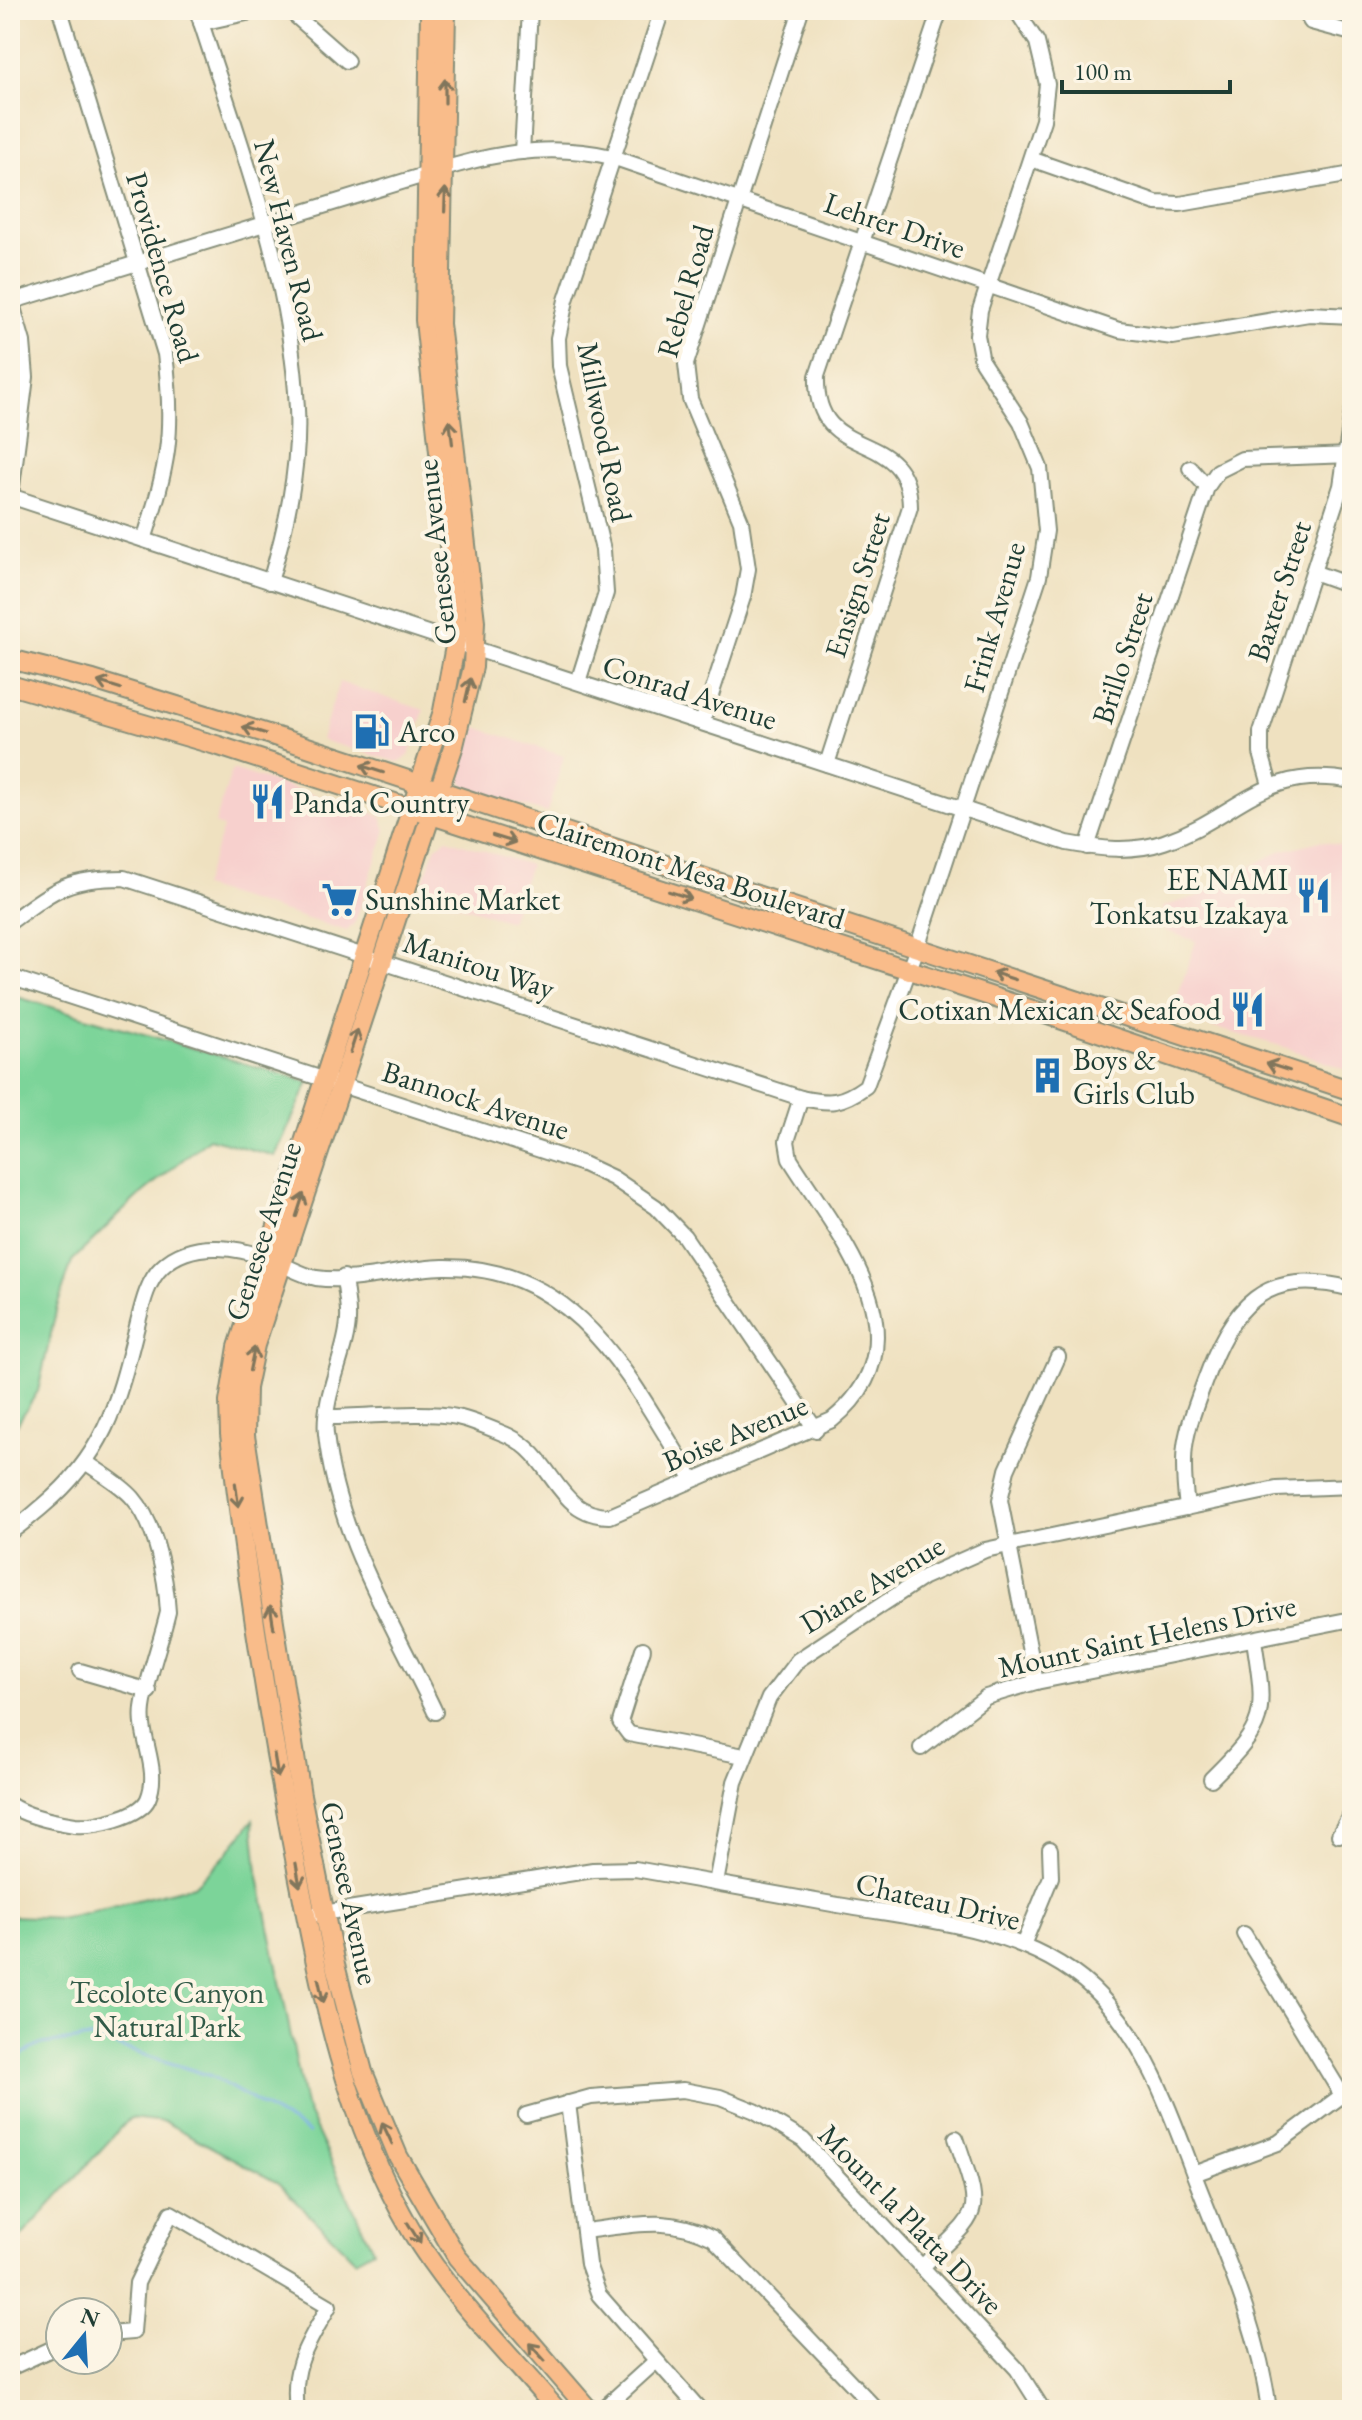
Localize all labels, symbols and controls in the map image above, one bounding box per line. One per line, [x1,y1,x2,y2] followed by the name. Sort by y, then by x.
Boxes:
[1062,44,1230,94] scale bar
[1074,56,1132,87] text: 100 m
[437,78,453,105] one-way arrow
[245,135,333,346] street label: New Haven Road
[117,167,209,368] street label: Providence Road
[819,183,971,267] street label: Lehrer Drive
[437,187,452,214] one-way arrow
[647,219,723,362] street label: Rebel Road
[568,339,642,526] street label: Millwood Road
[444,419,459,446] one-way arrow
[407,457,465,647] street label: Genesee Avenue
[815,507,899,663] street label: Ensign Street
[1238,515,1320,666] street label: Baxter Street
[954,537,1034,697] street label: Frink Avenue
[1082,587,1162,729] street label: Brillo Street
[598,645,782,739] street label: Conrad Avenue
[96,676,121,691] one-way arrow
[461,677,476,703] one-way arrow
[353,712,391,750] fuel station icon: Arco
[397,712,455,751] place label: Arco
[242,722,267,736] one-way arrow
[360,760,385,775] one-way arrow
[248,783,286,821] restaurant icon: Panda Country
[293,783,470,822] place label: Panda Country
[532,802,851,939] street label: Clairemont Mesa Boulevard
[491,832,516,847] one-way arrow
[1090,860,1288,933] place label: EE NAMI Tonkatsu Izakaya
[1295,877,1333,915] restaurant icon: EE NAMI Tonkatsu Izakaya
[320,880,358,918] supermarket icon: Sunshine Market
[365,880,561,919] place label: Sunshine Market
[667,888,693,903] one-way arrow
[398,922,560,1008] street label: Manitou Way
[992,968,1017,983] one-way arrow
[898,990,1222,1029] place label: Cotixan Mexican & Seafood
[1228,990,1266,1028] restaurant icon: Cotixan Mexican & Seafood
[348,1029,363,1054] one-way arrow
[1073,1040,1195,1113] place label: Boys & Girls Club
[377,1051,575,1149] street label: Bannock Avenue
[1028,1057,1066,1095] building icon: Boys & Girls Club
[1266,1058,1291,1073] one-way arrow
[216,1137,310,1325] street label: Genesee Avenue
[294,1193,309,1218] one-way arrow
[245,1347,260,1372] one-way arrow
[657,1385,813,1481] street label: Boise Avenue
[230,1482,245,1507] one-way arrow
[793,1526,951,1642] street label: Diane Avenue
[995,1585,1299,1687] street label: Mount Saint Helens Drive
[263,1604,278,1630] one-way arrow
[269,1753,284,1778] one-way arrow
[312,1798,388,1988] street label: Genesee Avenue
[291,1862,306,1887] one-way arrow
[852,1863,1024,1939] street label: Chateau Drive
[70,1973,264,2046] park label: Tecolote Canyon Natural Park
[314,1978,329,2004] one-way arrow
[810,2115,1012,2323] street label: Mount la Platta Drive
[379,2122,394,2146] one-way arrow
[406,2221,422,2244] one-way arrow
[44,2296,124,2376] north arrow
[77,2301,103,2334] text: N
[527,2342,546,2362] one-way arrow

